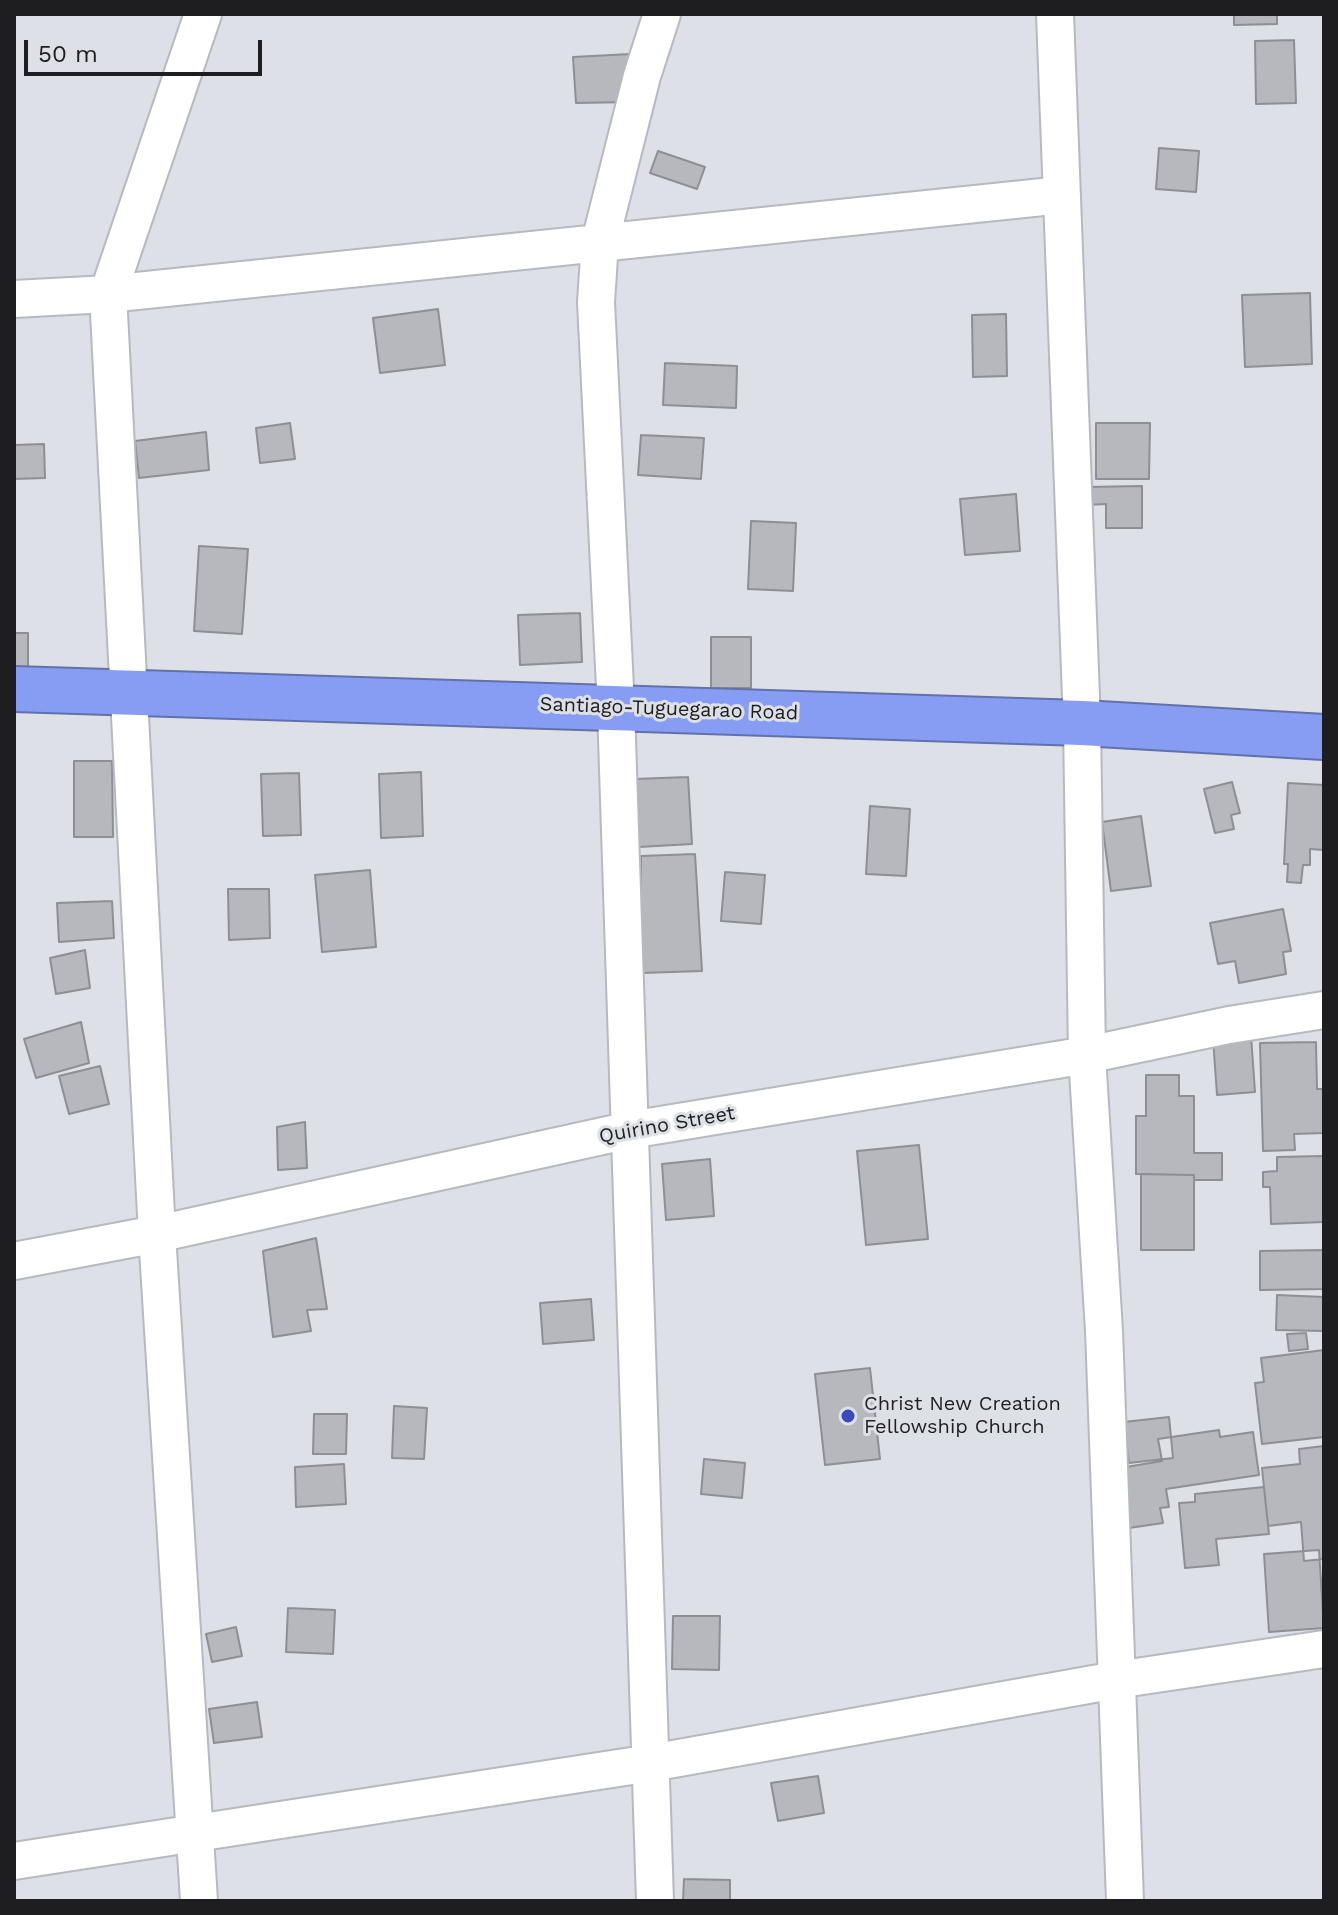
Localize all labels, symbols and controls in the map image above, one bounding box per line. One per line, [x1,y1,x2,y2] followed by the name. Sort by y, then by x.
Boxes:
[28,24,266,74] scale bar
[38,40,98,68] text: 50 m
[539,692,799,726] street label: Santiago-Tuguegarao Road
[597,1101,737,1149] street label: Quirino Street
[864,1392,1061,1439] place label: Christ New Creation Fellowship Church
[839,1407,857,1425] marker: Christ New Creation Fellowship Church

